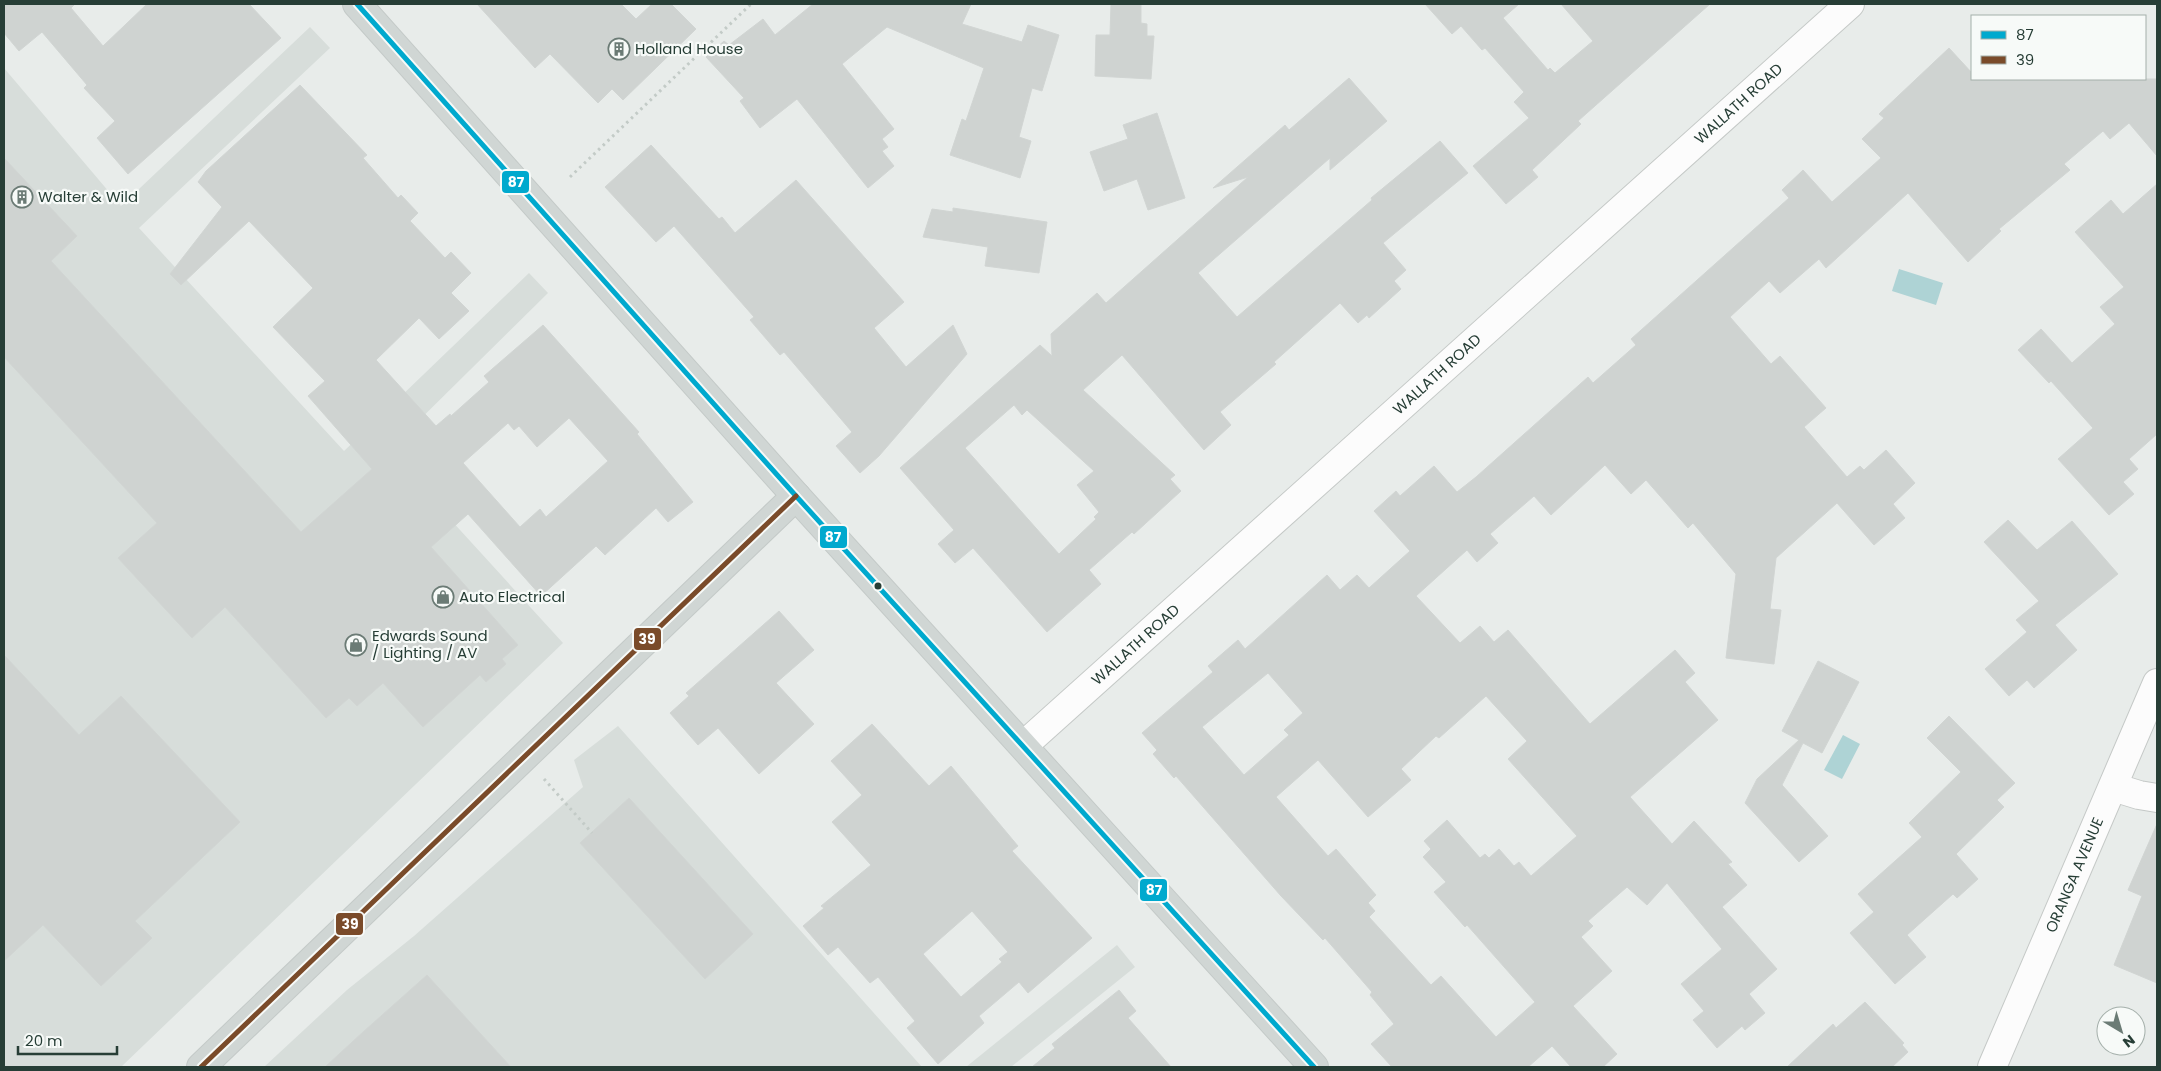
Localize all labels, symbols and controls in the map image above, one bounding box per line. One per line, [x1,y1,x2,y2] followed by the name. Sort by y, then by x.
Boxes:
[1971,15,2146,80] legend
[2016,24,2034,45] text: 87
[607,37,631,61] building icon: Holland House
[635,38,743,59] place label: Holland House
[2016,49,2034,70] text: 39
[1690,58,1787,149] street label: WALLATH ROAD
[501,170,530,194] line badge: 87
[508,172,525,192] text: 87
[10,185,34,209] building icon: Walter & Wild
[38,186,138,207] place label: Walter & Wild
[1388,329,1486,419] street label: WALLATH ROAD
[819,525,848,549] line badge: 87
[825,527,842,547] text: 87
[873,581,883,591] unlabelled marker
[431,585,455,609] shop icon: Auto Electrical
[459,586,565,607] place label: Auto Electrical
[1087,599,1184,690] street label: WALLATH ROAD
[372,625,488,663] place label: Edwards Sound / Lighting / AV
[633,627,662,651] line badge: 39
[638,629,656,649] text: 39
[344,633,368,657] shop icon: Edwards Sound / Lighting / AV
[2040,814,2108,936] street label: ORANGA AVENUE
[1139,878,1168,902] line badge: 87
[1146,880,1163,900] text: 87
[335,912,364,936] line badge: 39
[341,914,359,934] text: 39
[2096,1006,2146,1056] north arrow
[18,1024,116,1056] scale bar
[25,1030,63,1051] text: 20 m
[2119,1030,2139,1052] text: N

